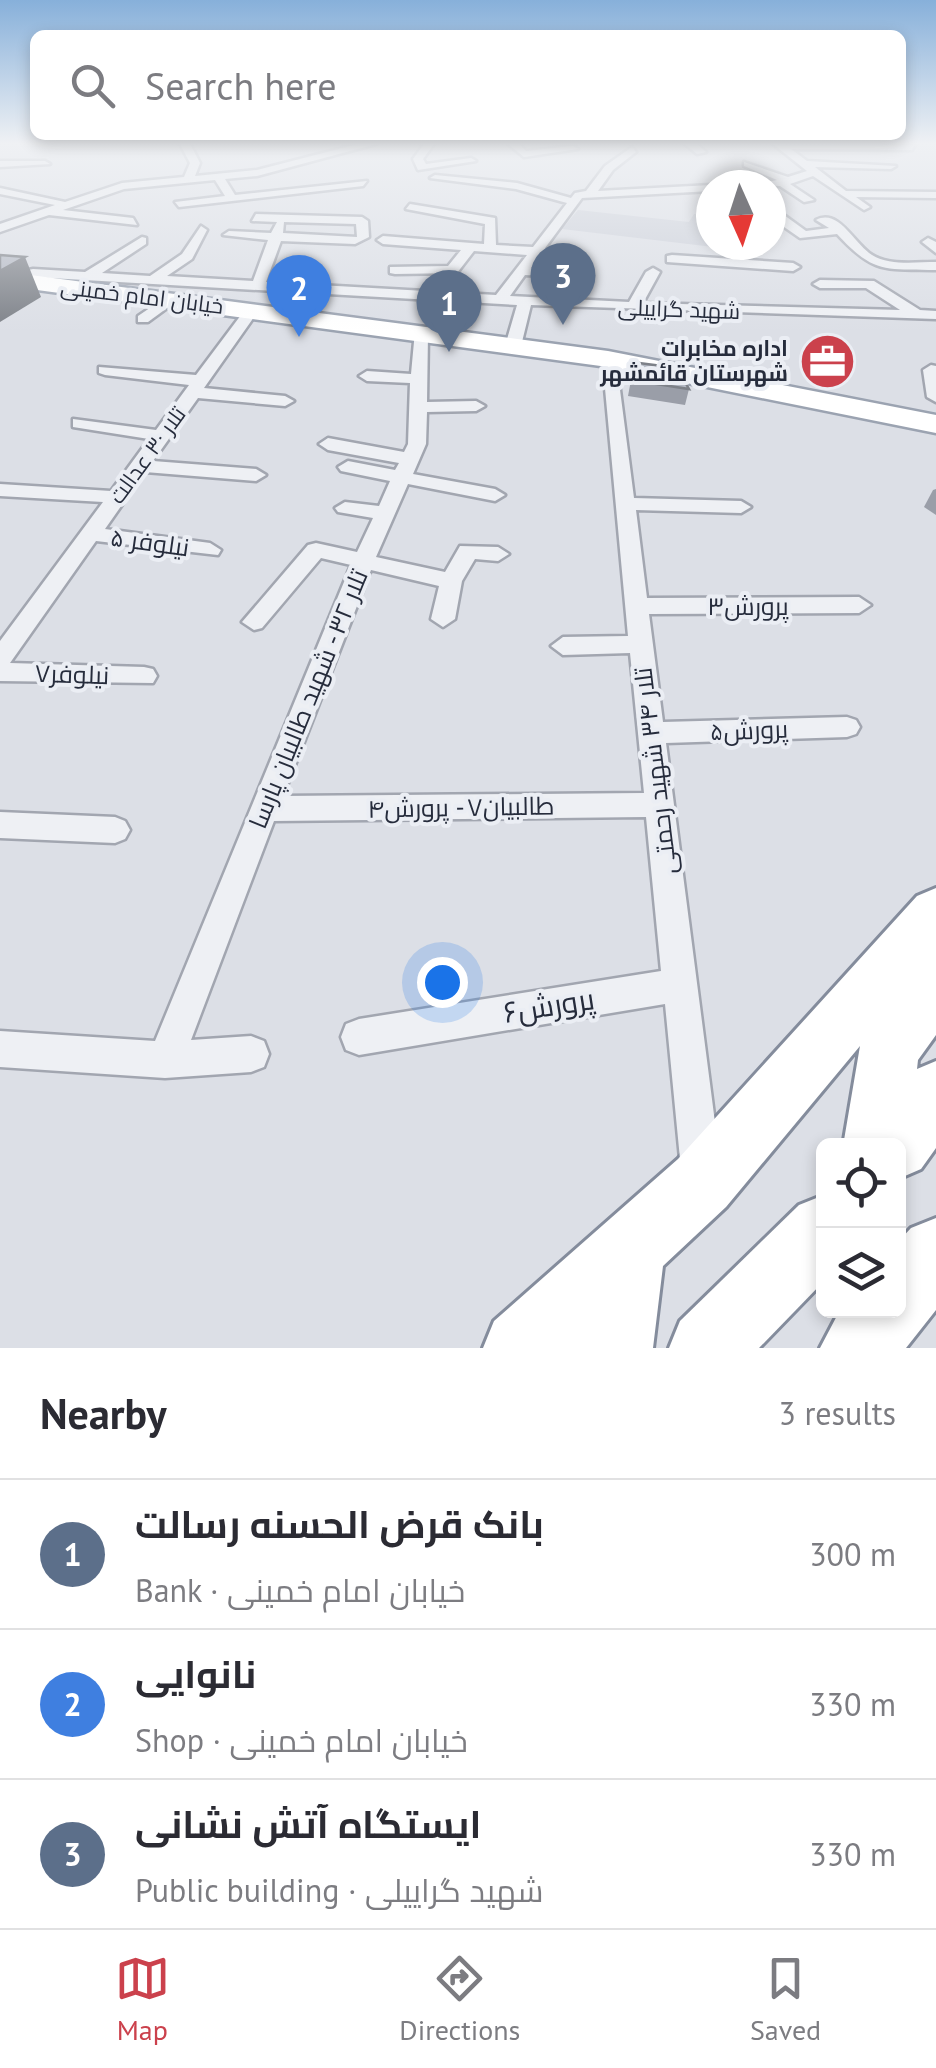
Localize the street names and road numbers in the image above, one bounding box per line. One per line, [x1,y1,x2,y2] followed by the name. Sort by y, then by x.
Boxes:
[59,272,225,322] street label: خیابان امام خمینی
[617,293,741,325] street label: شهید گراییلی
[102,401,192,509] street label: تلار ۳۰ عدالت
[109,521,191,563] street label: نیلوفر ۵
[241,564,376,834] street label: تلار ۳۲ - شهید طالبیان پارسا
[707,590,789,623] street label: پرورش۳
[34,657,110,691] street label: نیلوفر۷
[626,665,684,876] street label: تلار ۳۴ شهید رحمتی
[709,713,789,748] street label: پرورش۵
[367,789,555,826] street label: طالبیان۷ - پرورش۴
[500,978,597,1032] street label: پرورش۶

